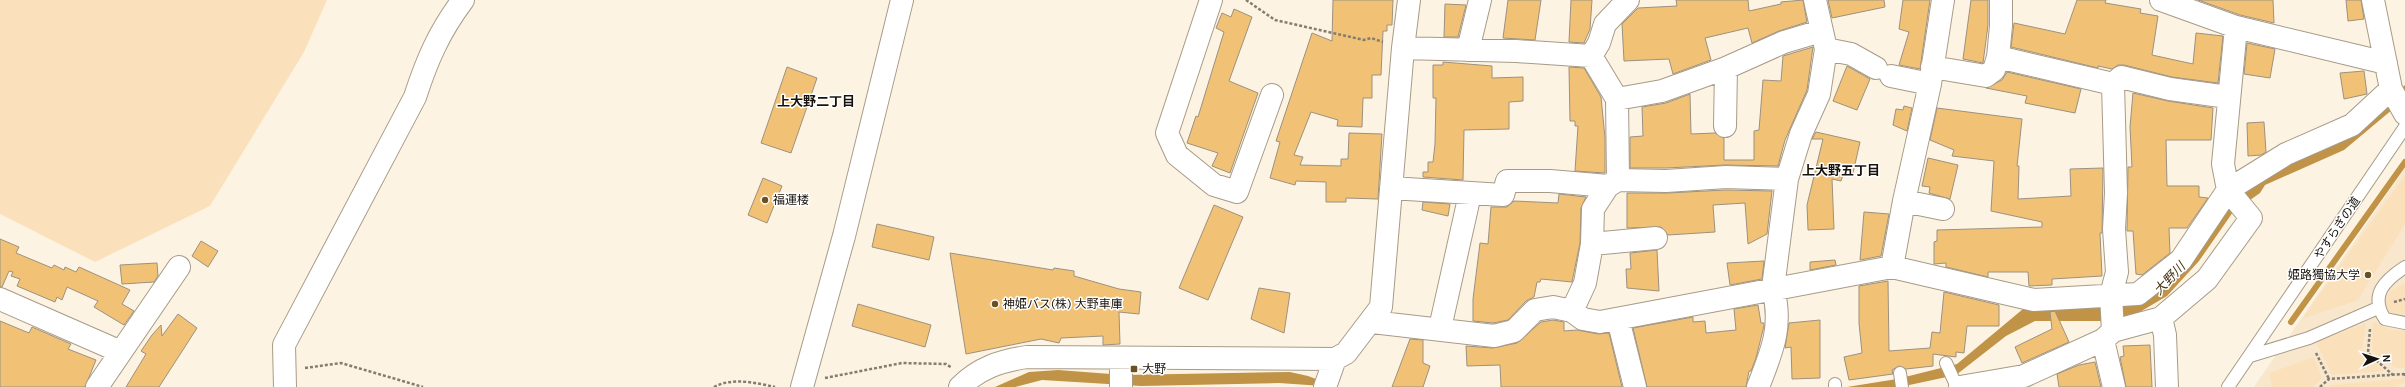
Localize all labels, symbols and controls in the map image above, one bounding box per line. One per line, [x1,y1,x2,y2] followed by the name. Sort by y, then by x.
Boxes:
[777,94,855,109] district label: 上大野二丁目
[1802,163,1880,178] district label: 上大野五丁目
[773,193,809,207] place label: 福運楼
[2311,194,2363,262] street label: やすらぎの道
[760,195,770,205] marker: 福運楼
[2151,258,2190,298] water label: 大野川
[2288,268,2360,282] place label: 姫路獨協大学
[2363,270,2373,280] marker: 姫路獨協大学
[1003,297,1122,311] place label: 神姫バス(株) 大野車庫
[990,299,1000,309] marker: 神姫バス(株) 大野車庫
[2357,339,2397,379] north arrow
[2380,354,2393,363] text: N
[1142,362,1166,376] place label: 大野
[1129,364,1139,374] marker: 大野

